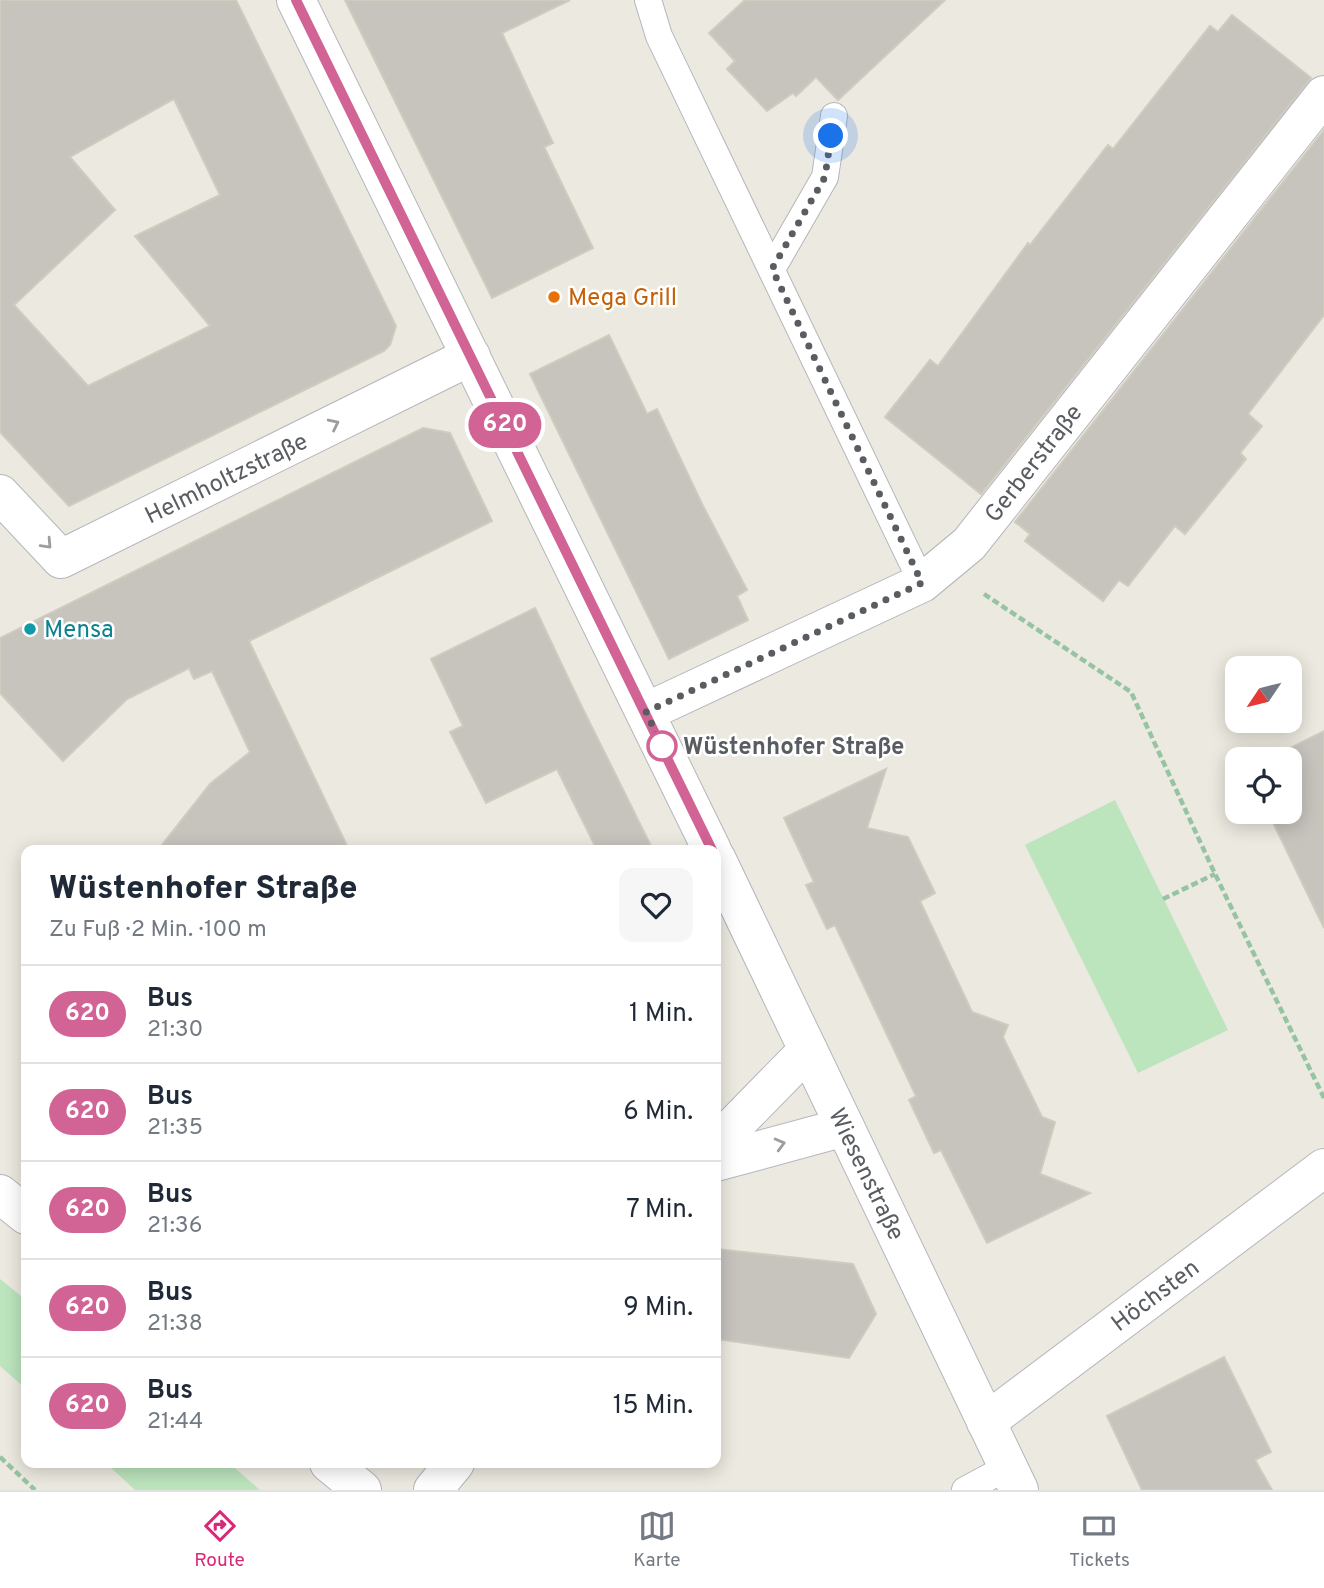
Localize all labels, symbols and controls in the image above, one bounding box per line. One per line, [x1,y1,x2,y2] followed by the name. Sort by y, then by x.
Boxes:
[813,118,848,153] your location
[568,284,677,314] place label: Mega Grill
[546,289,562,305] marker: Mega Grill
[979,399,1090,529] street label: Gerberstraße
[465,402,545,448] line badge: 620
[482,410,528,440] text: 620
[327,418,339,432] one-way arrow
[141,427,313,532] street label: Helmholtzstraße
[38,536,51,549] one-way arrow
[44,616,114,646] place label: Mensa
[22,621,38,637] marker: Mensa
[1225,656,1302,733] north arrow
[1225,656,1302,824] map controls
[647,731,677,761] marker: Wüstenhofer Straße
[683,733,904,763] place label: Wüstenhofer Straße
[1225,747,1302,824] button: locate
[619,868,693,942] button: heart
[49,869,358,911] text: Wüstenhofer Straße
[49,916,267,945] text: Zu Fuß · 2 Min. · 100 m
[147,983,193,1016] text: Bus
[629,998,693,1031] text: 1 Min.
[65,999,110,1029] text: 620
[147,1016,203,1045] text: 21:30
[147,1081,193,1114] text: Bus
[623,1096,693,1129] text: 6 Min.
[65,1097,110,1127] text: 620
[820,1104,910,1246] street label: Wiesenstraße
[147,1114,203,1143] text: 21:35
[774,1138,786,1153] one-way arrow
[147,1179,193,1212] text: Bus
[626,1194,693,1227] text: 7 Min.
[65,1195,110,1225] text: 620
[147,1212,202,1241] text: 21:36
[1106,1254,1206,1339] street label: Höchsten
[147,1277,193,1310] text: Bus
[623,1292,693,1325] text: 9 Min.
[65,1293,110,1323] text: 620
[147,1310,203,1339] text: 21:38
[147,1375,193,1408] text: Bus
[613,1390,693,1423] text: 15 Min.
[65,1391,110,1421] text: 620
[147,1408,203,1437] text: 21:44
[194,1507,245,1573] tab: Route
[633,1507,681,1573] tab: Karte
[1069,1507,1130,1573] tab: Tickets

